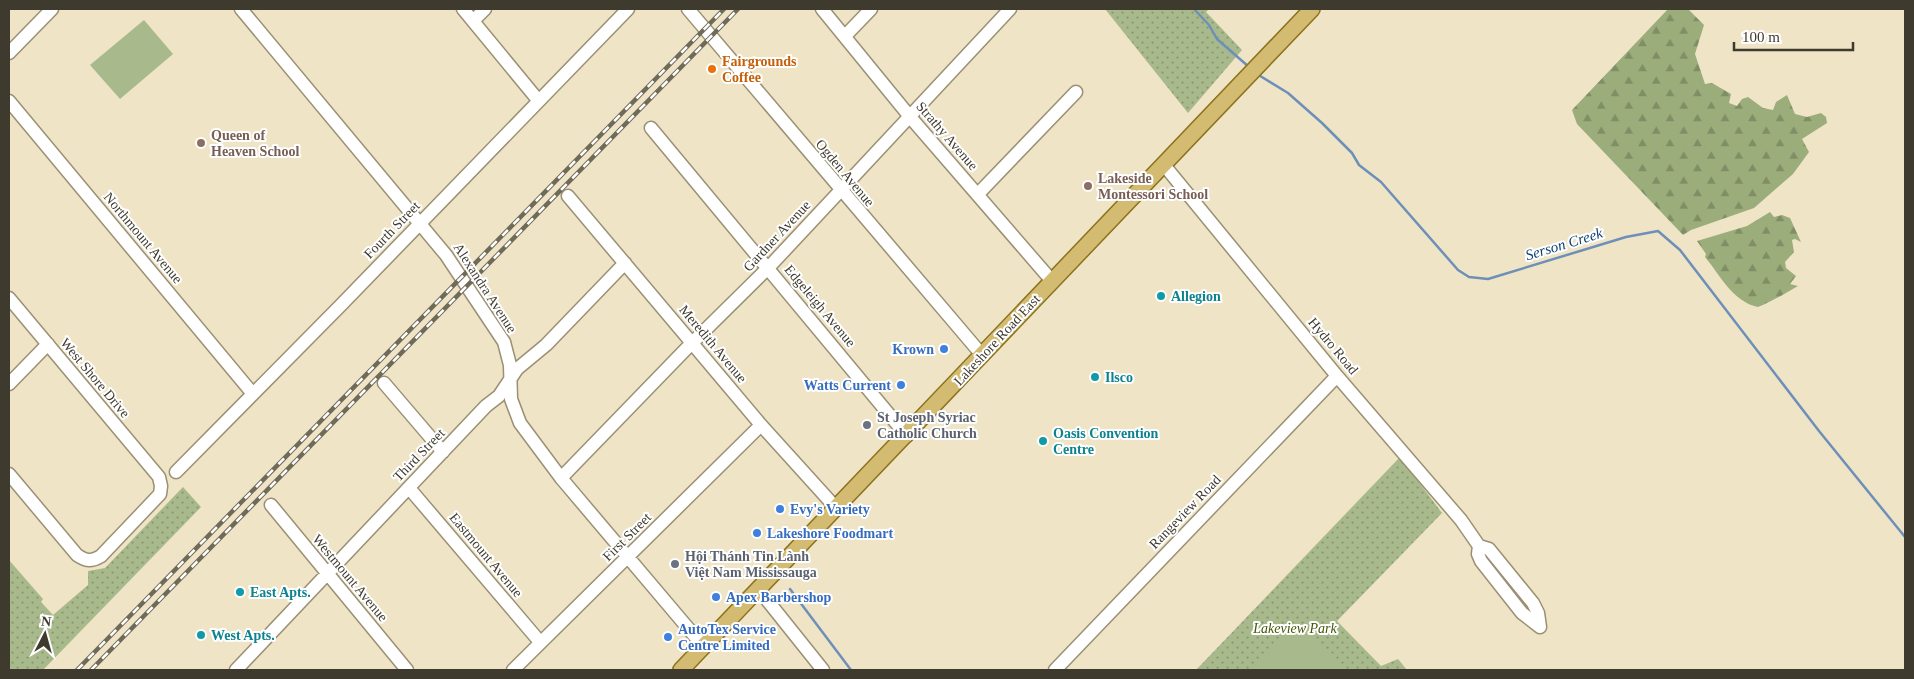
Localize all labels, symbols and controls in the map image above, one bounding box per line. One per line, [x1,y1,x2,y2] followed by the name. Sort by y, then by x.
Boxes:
[1734,20,1853,52] scale bar
[1742,29,1780,45] text: 100 m
[722,54,797,85] place label: Fairgrounds Coffee
[706,63,718,75] marker: Fairgrounds Coffee
[913,99,981,173] street label: Strathy Avenue
[211,128,299,159] place label: Queen of Heaven School
[195,137,207,149] marker: Queen of Heaven School
[813,137,877,209] street label: Ogden Avenue
[1098,171,1208,202] place label: Lakeside Montessori School
[1082,180,1094,192] marker: Lakeside Montessori School
[101,190,185,286] street label: Northmount Avenue
[361,198,423,262] street label: Fourth Street
[740,198,814,274] street label: Gardner Avenue
[1523,225,1605,263] water label: Serson Creek
[451,241,519,335] street label: Alexandra Avenue
[781,262,859,350] street label: Edgeleigh Avenue
[1171,289,1221,304] place label: Allegion
[1155,290,1167,302] marker: Allegion
[951,291,1043,389] street label: Lakeshore Road East
[676,302,750,386] street label: Meredith Avenue
[1305,315,1361,377] street label: Hydro Road
[57,335,133,421] street label: West Shore Drive
[892,342,934,357] place label: Krown
[938,343,950,355] marker: Krown
[1105,370,1133,385] place label: Ilsco
[1089,371,1101,383] marker: Ilsco
[804,378,891,393] place label: Watts Current
[895,379,907,391] marker: Watts Current
[877,410,977,441] place label: St Joseph Syriac Catholic Church
[861,419,873,431] marker: St Joseph Syriac Catholic Church
[390,426,448,484] street label: Third Street
[1053,426,1159,457] place label: Oasis Convention Centre
[1037,435,1049,447] marker: Oasis Convention Centre
[1146,472,1224,552] street label: Rangeview Road
[790,502,870,517] place label: Evy's Variety
[774,503,786,515] marker: Evy's Variety
[446,510,526,600] street label: Eastmount Avenue
[600,510,654,564] street label: First Street
[767,526,893,541] place label: Lakeshore Foodmart
[751,527,763,539] marker: Lakeshore Foodmart
[309,532,391,624] street label: Westmount Avenue
[685,549,817,580] place label: Hội Thánh Tin Lành Việt Nam Mississauga
[669,558,681,570] marker: Hội Thánh Tin Lành Việt Nam Mississauga
[250,585,311,600] place label: East Apts.
[234,586,246,598] marker: East Apts.
[726,590,832,605] place label: Apex Barbershop
[710,591,722,603] marker: Apex Barbershop
[20,609,70,659] north arrow
[40,614,52,630] text: N
[1252,621,1338,636] park label: Lakeview Park
[678,622,776,653] place label: AutoTex Service Centre Limited
[211,628,275,643] place label: West Apts.
[195,629,207,641] marker: West Apts.
[662,631,674,643] marker: AutoTex Service Centre Limited

